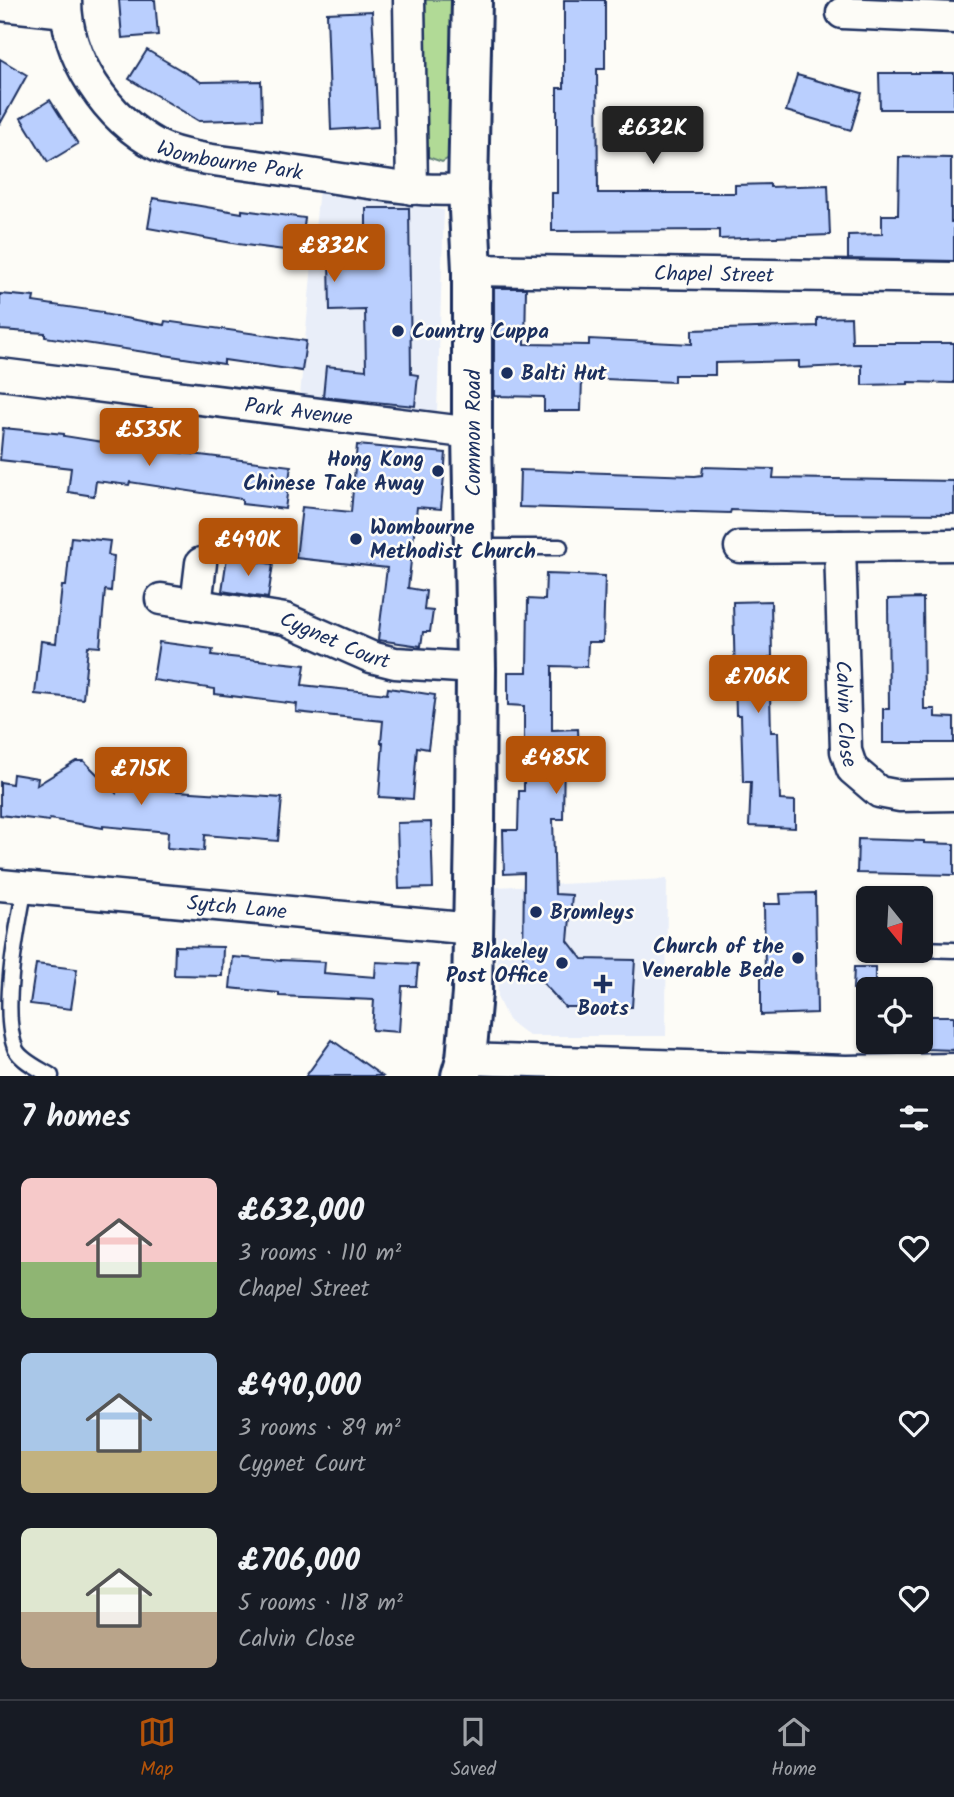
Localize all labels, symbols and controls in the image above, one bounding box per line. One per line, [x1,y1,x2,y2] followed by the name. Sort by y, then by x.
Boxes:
[604,106,702,166] pin: £632K
[618,111,688,147] text: £632K
[151,132,305,191] street label: Wombourne Park
[285,224,383,284] pin: £832K
[299,229,369,265] text: £832K
[654,258,775,293] street label: Chapel Street
[412,316,549,349] place label: Country Cuppa
[390,323,406,339] marker: Country Cuppa
[521,358,607,391] place label: Balti Hut
[499,365,515,381] marker: Balti Hut
[458,369,491,496] street label: Common Road
[243,390,355,436] street label: Park Avenue
[100,408,198,468] pin: £535K
[116,413,182,449] text: £535K
[243,444,424,501] place label: Hong Kong Chinese Take Away
[430,463,446,479] marker: Hong Kong Chinese Take Away
[370,512,536,569] place label: Wombourne Methodist Church
[199,518,297,578] pin: £490K
[215,523,281,559] text: £490K
[348,531,364,547] marker: Wombourne Methodist Church
[274,604,394,679] street label: Cygnet Court
[709,656,807,715] pin: £706K
[725,660,791,696] text: £706K
[825,660,866,773] street label: Calvin Close
[507,736,605,796] pin: £485K
[522,741,590,777] text: £485K
[92,748,190,807] pin: £715K
[111,752,171,788] text: £715K
[856,886,933,962] north arrow
[856,886,933,1054] map controls
[185,887,289,930] street label: Sytch Lane
[550,897,634,930] place label: Bromleys
[528,904,544,920] marker: Bromleys
[642,931,784,988] place label: Church of the Venerable Bede
[446,936,548,993] place label: Blakeley Post Office
[790,950,806,966] marker: Church of the Venerable Bede
[554,955,570,971] marker: Blakeley Post Office
[595,976,611,992] marker: Boots
[856,977,933,1054] button: locate
[577,993,629,1026] place label: Boots
[21,1094,131,1142] text: 7 homes
[895,1099,933,1137] icon: filters
[238,1188,364,1236] text: £632,000
[77,1206,161,1290] icon: home
[895,1229,933,1267] icon: heart
[238,1236,401,1272] text: 3 rooms · 110 m²
[238,1272,369,1308] text: Chapel Street
[238,1363,361,1411] text: £490,000
[77,1381,161,1465] icon: home
[895,1404,933,1442] icon: heart
[238,1411,401,1447] text: 3 rooms · 89 m²
[238,1447,366,1483] text: Cygnet Court
[238,1538,360,1586] text: £706,000
[77,1556,161,1640] icon: home
[895,1579,933,1617] icon: heart
[238,1586,403,1622] text: 5 rooms · 118 m²
[238,1622,355,1658] text: Calvin Close
[138,1713,176,1785] tab: Map
[451,1713,496,1785] tab: Saved
[771,1713,816,1785] tab: Home

